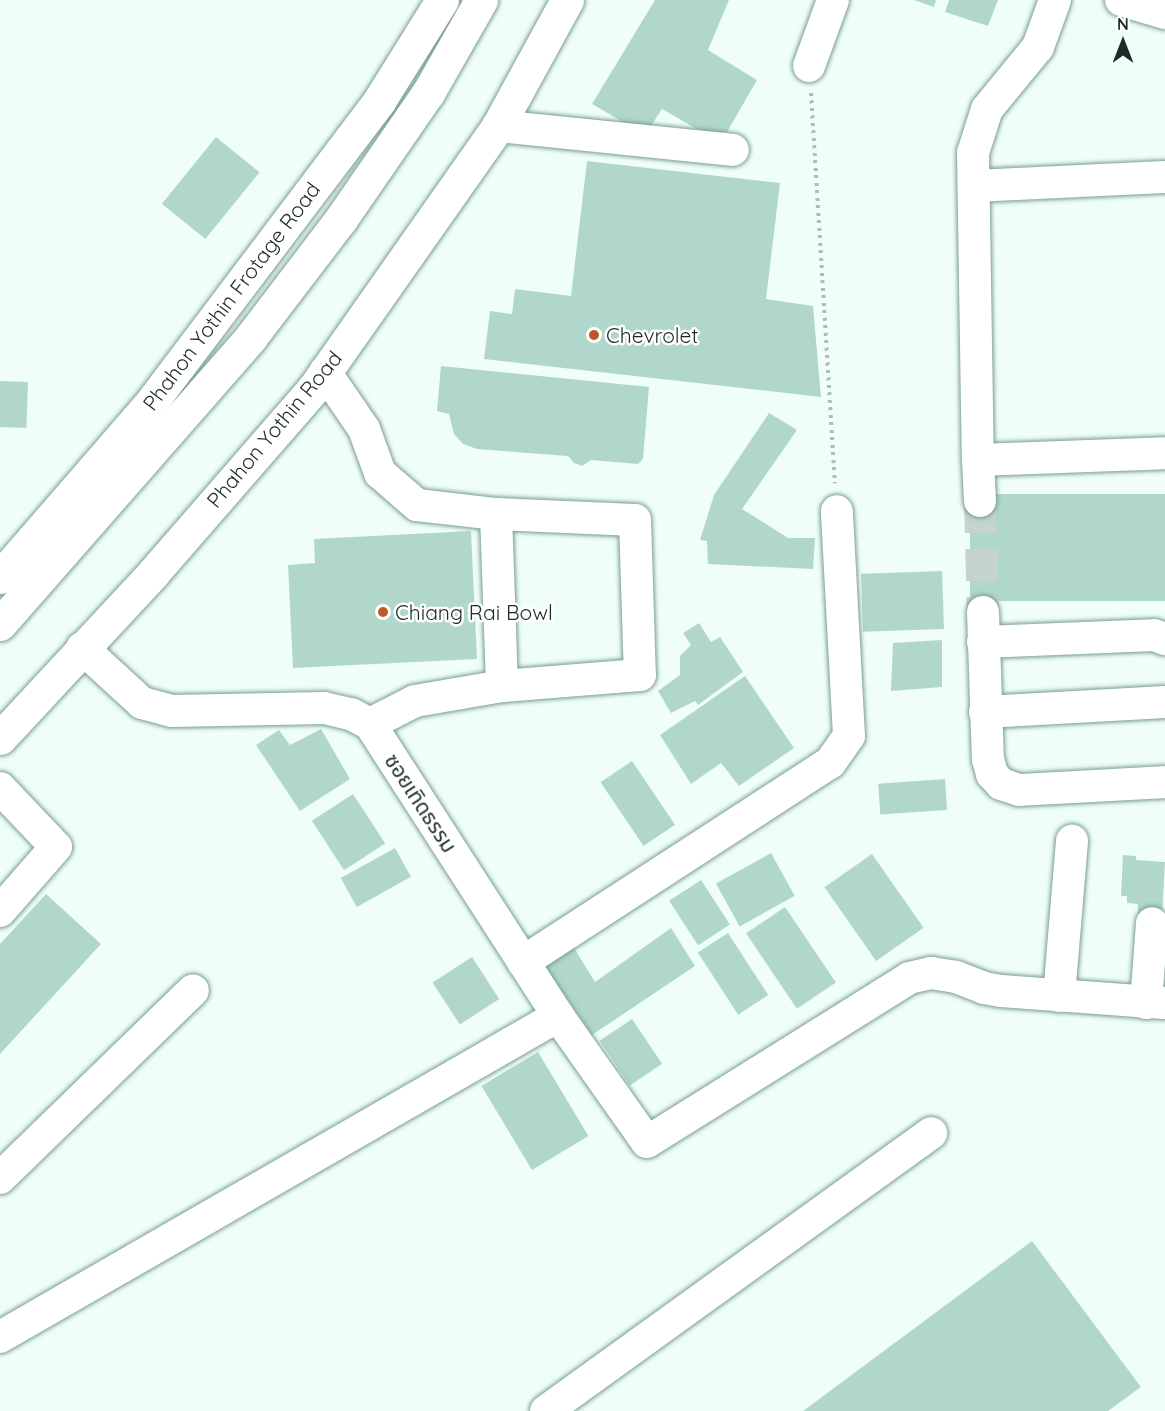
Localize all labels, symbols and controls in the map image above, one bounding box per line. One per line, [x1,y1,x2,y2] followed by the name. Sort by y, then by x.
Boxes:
[1093,12,1153,72] north arrow
[1117,14,1129,34] text: N
[137,177,325,415] street label: Phahon Yothin Frotage Road
[606,322,698,348] place label: Chevrolet
[587,328,601,342] marker: Chevrolet
[201,346,347,512] street label: Phahon Yothin Road
[395,599,553,625] place label: Chiang Rai Bowl
[376,605,390,619] marker: Chiang Rai Bowl
[380,749,462,857] street label: ซอยเทิดธรรม

